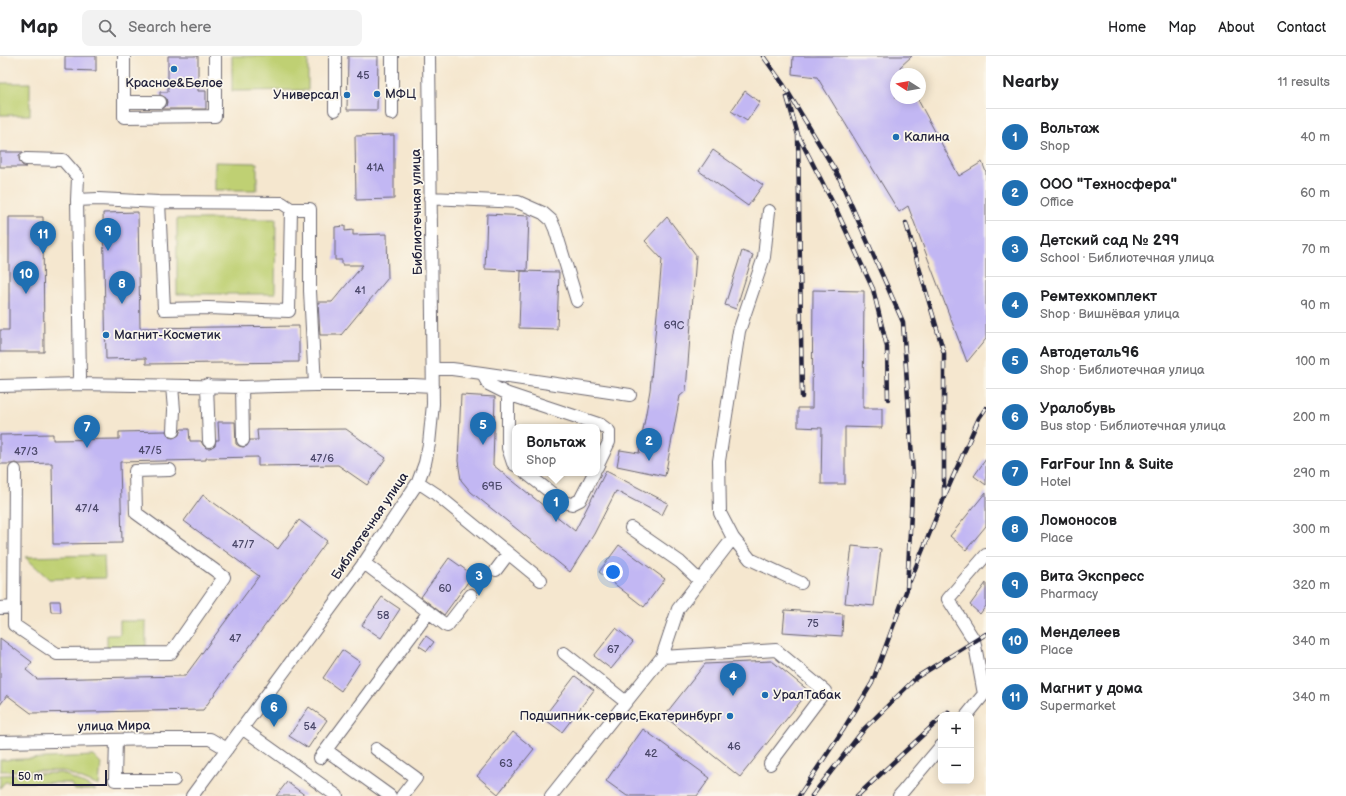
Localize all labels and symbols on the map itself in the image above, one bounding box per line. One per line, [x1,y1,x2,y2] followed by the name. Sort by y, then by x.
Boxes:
[169,64,179,74] marker: Красное&Белое
[890,68,926,104] north arrow
[356,69,370,82] house number: 45
[125,75,223,91] place label: Красное&Белое
[385,86,416,102] place label: МФЦ
[273,87,339,103] place label: Универсал
[372,89,382,99] marker: МФЦ
[342,90,352,100] marker: Универсал
[904,129,950,145] place label: Калина
[891,132,901,142] marker: Калина
[408,148,426,275] street label: Библиотечная улица
[366,161,384,174] house number: 41А
[95,218,121,251] pin: 9
[30,221,56,254] pin: 11
[13,261,39,294] pin: 10
[109,271,135,304] pin: 8
[355,284,365,297] house number: 41
[664,319,685,332] house number: 69С
[114,327,221,343] place label: Магнит-Косметик
[101,330,111,340] marker: Магнит-Косметик
[470,412,496,445] pin: 5
[74,415,100,448] pin: 7
[636,428,662,461] pin: 2
[138,444,162,457] house number: 47/5
[14,445,38,458] house number: 47/3
[310,452,334,465] house number: 47/6
[328,469,412,583] street label: Библиотечная улица
[482,480,503,493] house number: 69Б
[543,489,569,522] pin: 1
[75,502,99,515] house number: 47/4
[232,538,255,551] house number: 47/7
[603,562,623,582] your location
[466,563,492,596] pin: 3
[438,582,452,595] house number: 60
[377,609,389,622] house number: 58
[807,617,819,630] house number: 75
[229,632,242,645] house number: 47
[607,643,620,656] house number: 67
[720,663,746,696] pin: 4
[773,687,841,703] place label: УралТабак
[760,690,770,700] marker: УралТабак
[261,694,287,727] pin: 6
[519,708,722,724] place label: Подшипник-сервис,Екатеринбург
[725,711,735,721] marker: Подшипник-сервис,Екатеринбург
[78,717,151,735] street label: улица Мира
[303,720,317,733] house number: 54
[727,740,741,753] house number: 46
[644,747,658,760] house number: 42
[499,757,513,770] house number: 63
[12,768,107,787] scale bar

